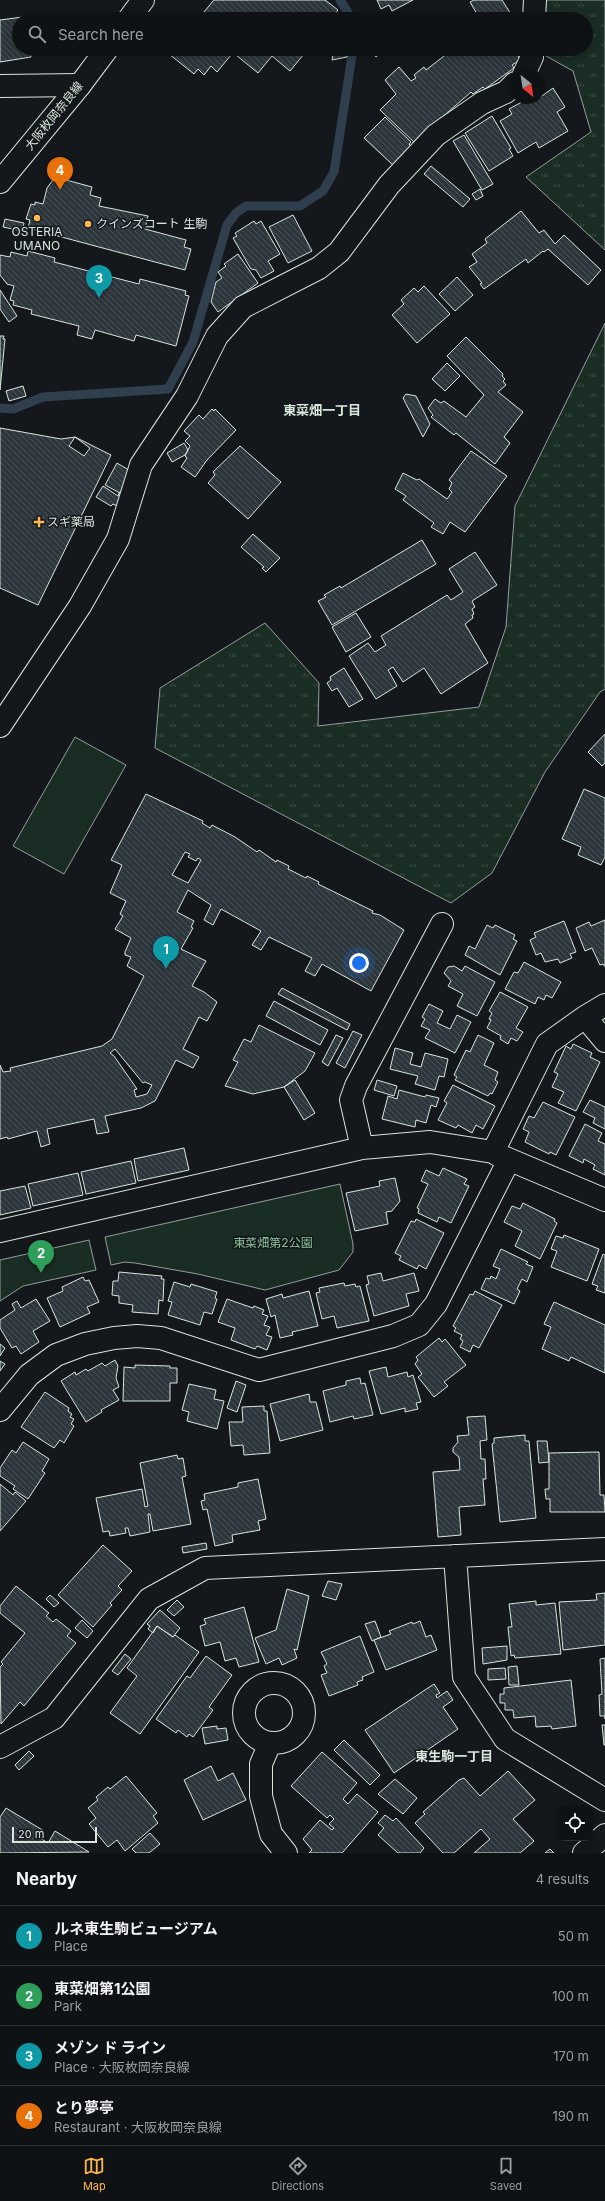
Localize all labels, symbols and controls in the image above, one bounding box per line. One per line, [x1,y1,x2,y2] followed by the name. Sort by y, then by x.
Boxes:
[12,12,593,56] search box
[26,23,48,45] icon: search
[58,25,144,44] text: Search here
[509,68,545,104] north arrow
[21,78,86,153] street label: 大阪枚岡奈良線
[47,157,73,190] pin: 4
[32,213,42,223] marker: OSTERIA UMANO
[96,216,207,231] place label: クインズコート 生駒
[83,219,93,229] marker: クインズコート 生駒
[11,224,63,253] place label: OSTERIA UMANO
[86,265,112,298] pin: 3
[283,402,361,418] district label: 東菜畑一丁目
[47,514,95,529] place label: スギ薬局
[34,517,44,527] marker: スギ薬局
[153,936,179,969] pin: 1
[349,953,369,973] your location
[233,1235,313,1250] park label: 東菜畑第2公園
[28,1240,54,1273] pin: 2
[415,1748,493,1764] district label: 東生駒一丁目
[557,1805,593,1841] map controls
[557,1805,593,1841] button: locate
[12,1825,97,1844] scale bar
[18,1827,44,1841] text: 20 m
[16,1869,77,1889] text: Nearby
[536,1871,589,1887] text: 4 results
[54,1919,218,1938] text: ルネ東生駒ビュージアム
[26,1928,32,1944] text: 1
[558,1928,589,1944] text: 50 m
[54,1938,88,1954] text: Place
[54,1979,150,1998] text: 東菜畑第1公園
[25,1988,33,2004] text: 2
[552,1988,589,2004] text: 100 m
[54,1998,82,2014] text: Park
[54,2038,166,2057] text: メゾン ド ライン
[25,2048,33,2064] text: 3
[553,2048,589,2064] text: 170 m
[54,2059,190,2075] text: Place · 大阪枚岡奈良線
[54,2098,114,2117] text: とり夢亭
[25,2108,33,2124] text: 4
[552,2108,589,2124] text: 190 m
[54,2119,222,2135] text: Restaurant · 大阪枚岡奈良線
[83,2155,106,2193] tab: Map
[272,2155,324,2193] tab: Directions
[490,2155,522,2193] tab: Saved

